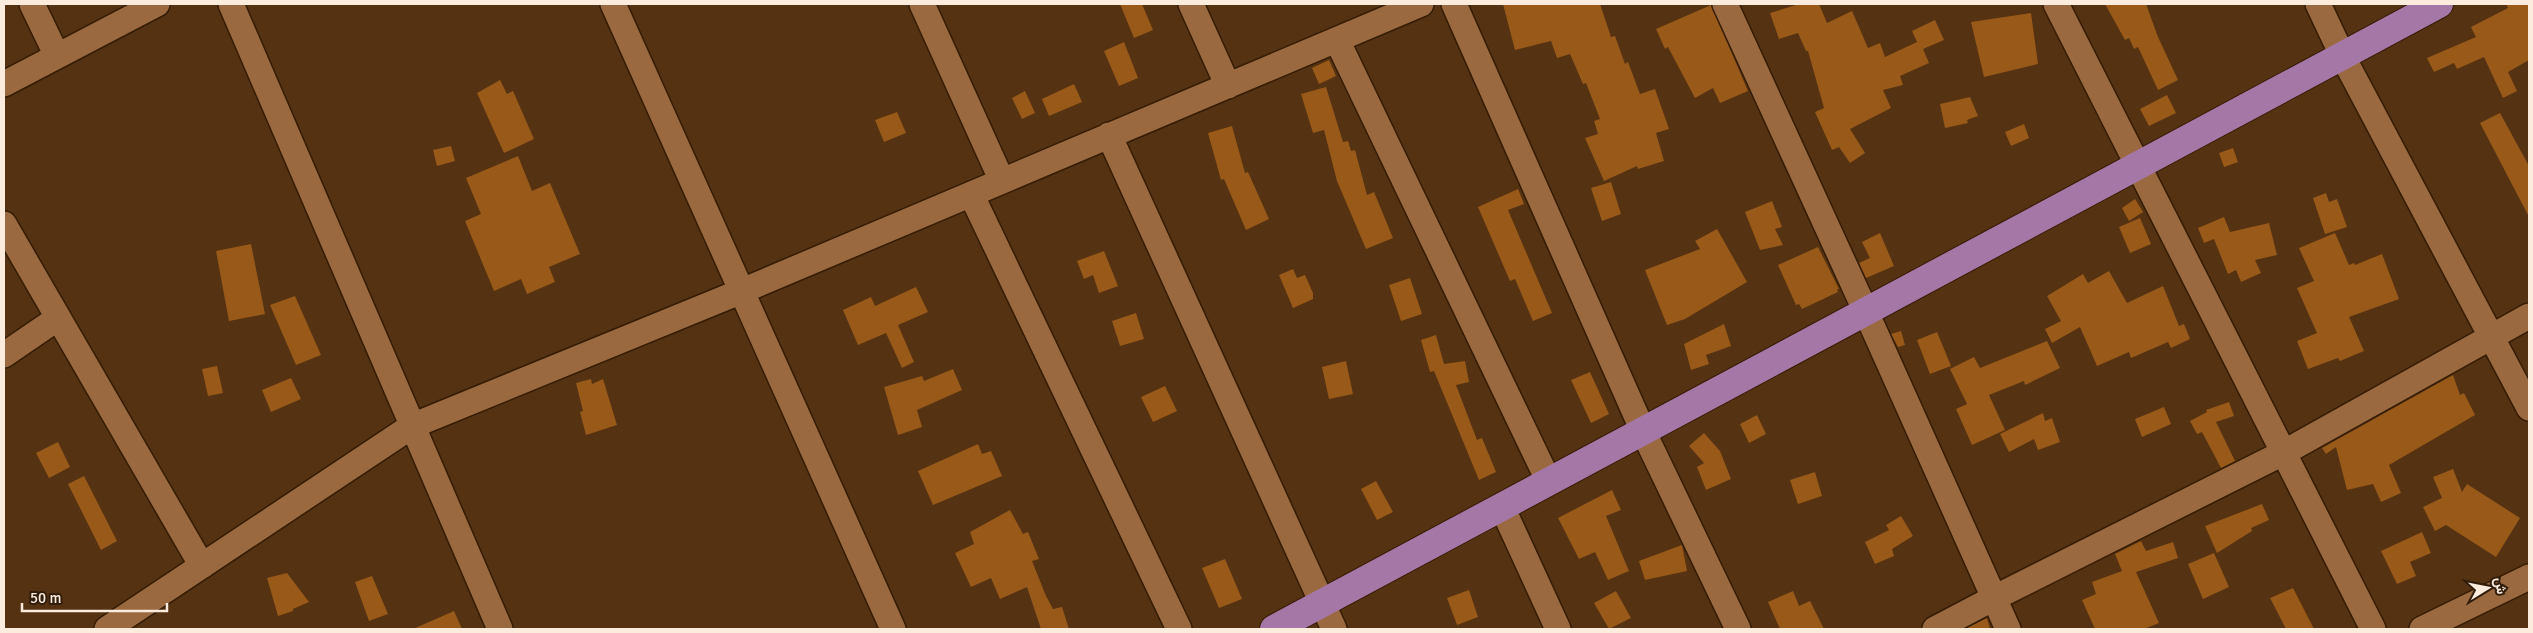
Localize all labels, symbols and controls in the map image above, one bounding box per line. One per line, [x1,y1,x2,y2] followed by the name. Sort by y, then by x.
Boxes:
[2463,563,2513,613] north arrow
[2490,576,2510,596] text: ش
[22,580,168,612] scale bar
[30,589,61,607] text: 50 m

